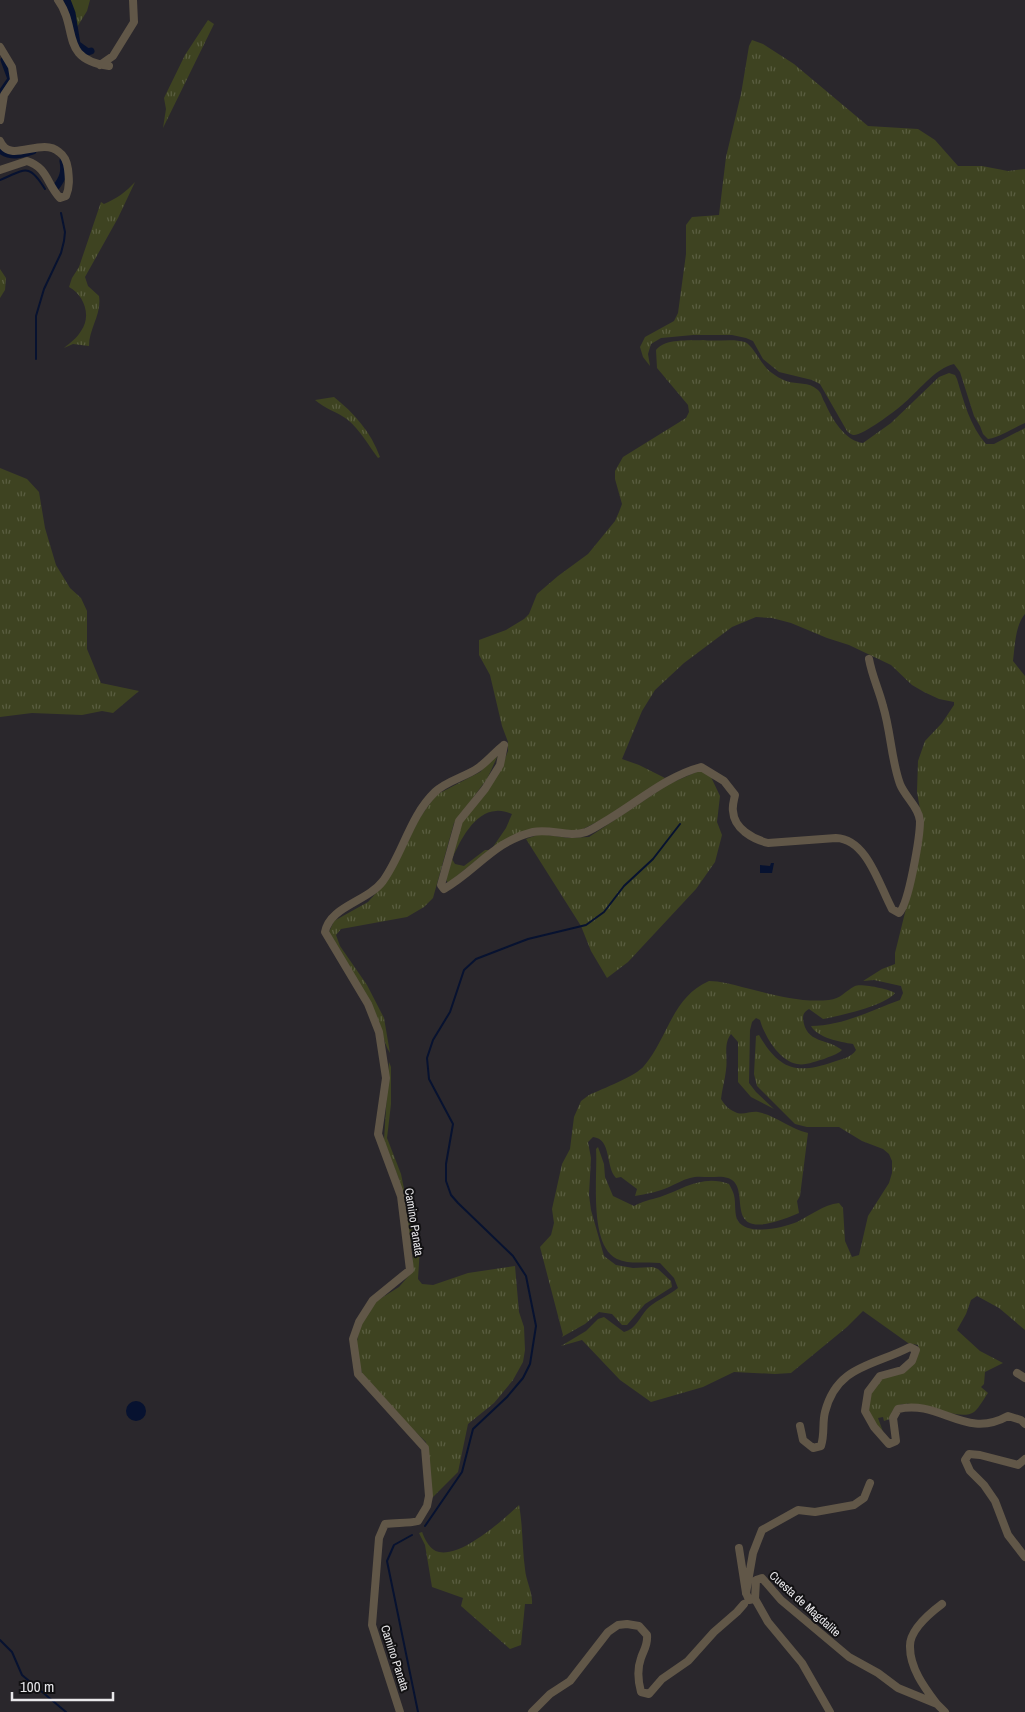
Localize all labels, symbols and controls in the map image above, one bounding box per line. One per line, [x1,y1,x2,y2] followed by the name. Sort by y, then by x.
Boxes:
[401,1187,427,1258] street label: Camino Panata
[766,1568,844,1640] street label: Cuesta de Magdalite
[377,1623,413,1693] street label: Camino Panata
[12,1670,114,1702] scale bar
[20,1676,54,1697] text: 100 m

